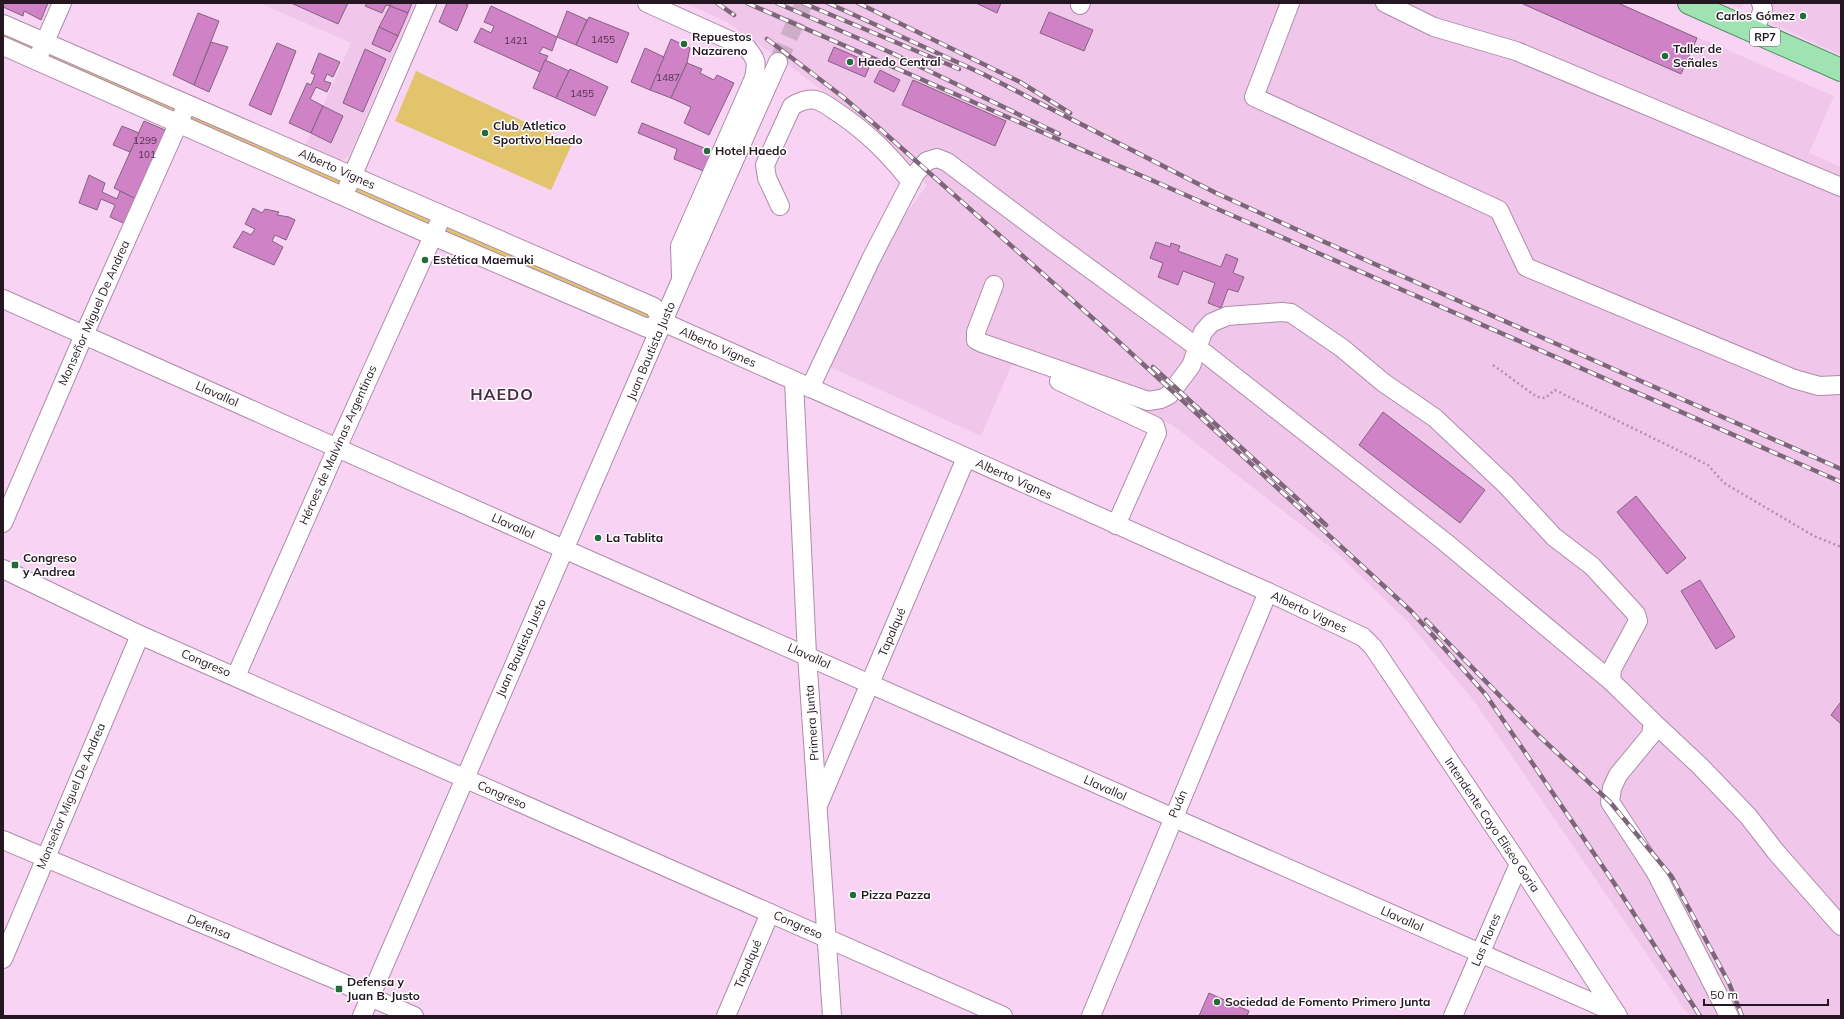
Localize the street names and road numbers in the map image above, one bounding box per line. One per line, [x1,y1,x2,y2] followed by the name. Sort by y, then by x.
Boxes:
[1750,28,1780,46] road number: RP7
[297,145,378,192] street label: Alberto Vignes
[55,238,132,388] street label: Monseñor Miguel De Andrea
[623,299,678,402] street label: Juan Bautista Justo
[678,323,759,370] street label: Alberto Vignes
[295,363,380,527] street label: Héroes de Malvinas Argentinas
[193,377,241,410] street label: Llavallol
[974,455,1055,502] street label: Alberto Vignes
[489,509,537,542] street label: Llavallol
[1269,587,1350,636] street label: Alberto Vignes
[492,596,549,699] street label: Juan Bautista Justo
[875,605,908,658] street label: Tapalqué
[785,639,833,672] street label: Llavallol
[179,645,233,680] street label: Congreso
[801,685,822,761] street label: Primera Junta
[33,720,108,871] street label: Monseñor Miguel De Andrea
[1442,755,1543,895] street label: Intendente Cayo Eliseo Goria
[1081,771,1129,804] street label: Llavallol
[475,777,529,812] street label: Congreso
[1165,788,1190,820] street label: Puán
[1378,902,1426,935] street label: Llavallol
[771,907,825,942] street label: Congreso
[185,911,233,942] street label: Defensa
[1468,911,1503,969] street label: Las Flores
[731,937,764,990] street label: Tapalqué

